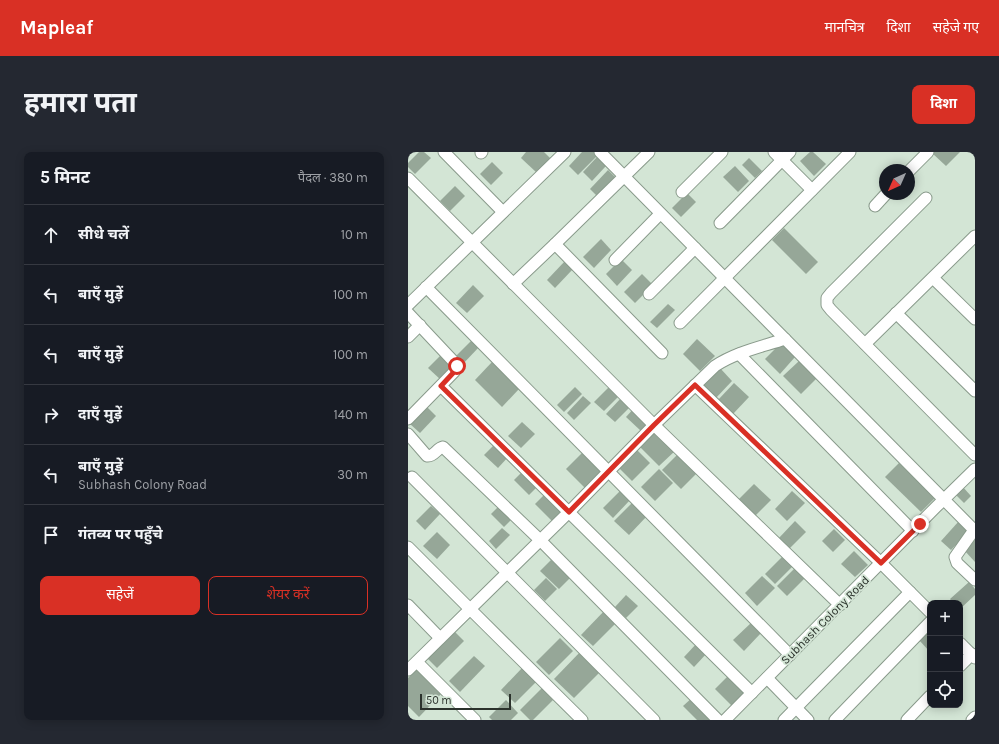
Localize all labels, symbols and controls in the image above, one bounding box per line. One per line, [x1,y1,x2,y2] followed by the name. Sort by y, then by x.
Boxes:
[20,17,93,39] text: Mapleaf
[825,19,865,36] text: मानचित्र
[887,19,911,36] text: दिशा
[933,19,979,36] text: सहेजे गए
[912,85,975,124] button: दिशा
[24,86,137,119] text: हमारा पता
[879,164,915,200] north arrow
[40,167,90,187] text: 5 मिनट
[298,170,368,185] text: पैदल · 380 m
[40,224,62,246] icon: ahead
[78,225,129,243] text: सीधे चलें
[341,227,368,242] text: 10 m
[40,284,62,306] icon: left
[78,285,123,303] text: बाएँ मुड़ें
[333,287,368,302] text: 100 m
[40,344,62,366] icon: left
[78,345,123,363] text: बाएँ मुड़ें
[333,347,368,362] text: 100 m
[448,357,466,375] route start
[40,404,62,426] icon: right
[78,405,122,423] text: दाएँ मुड़ें
[333,407,368,422] text: 140 m
[78,457,123,475] text: बाएँ मुड़ें
[40,464,62,486] icon: left
[337,467,368,482] text: 30 m
[78,477,207,492] text: Subhash Colony Road
[911,515,929,533] route end
[40,524,62,546] icon: arrive
[78,525,163,543] text: गंतव्य पर पहुँचे
[778,573,872,667] street label: Subhash Colony Road
[40,576,200,615] button: सहेजें
[208,576,368,615] button: शेयर करें
[927,600,963,708] map controls
[927,600,963,636] button: +
[927,636,963,672] button: −
[927,672,963,708] button: locate
[420,692,511,711] scale bar
[426,694,452,707] text: 50 m

